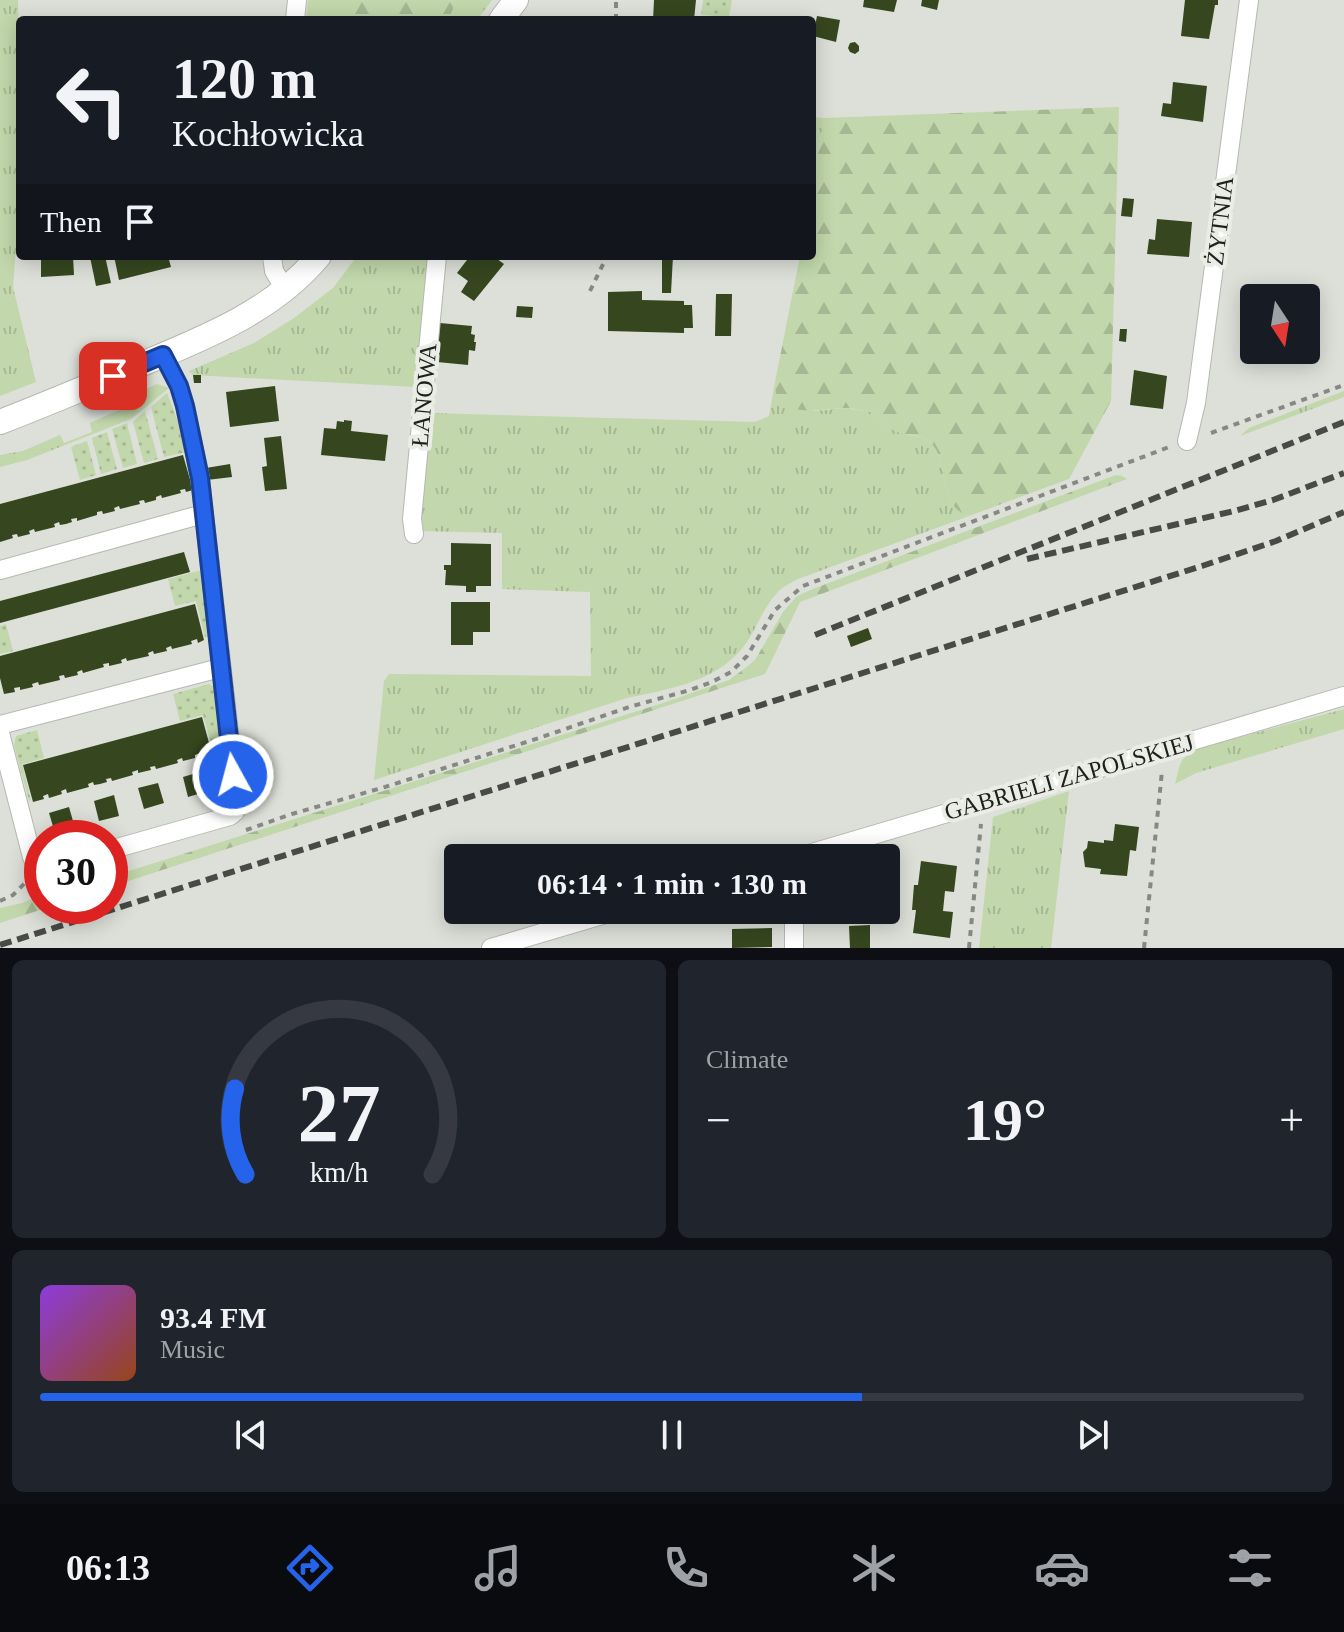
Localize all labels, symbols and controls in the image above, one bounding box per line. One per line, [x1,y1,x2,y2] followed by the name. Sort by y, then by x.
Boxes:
[40,48,144,152] icon: left
[172,48,317,110] text: 120 m
[172,114,364,154] text: Kochłowicka
[1202,174,1238,267] street label: ŻYTNIA
[118,200,162,244] icon: arrive
[40,205,102,238] text: Then
[1240,284,1320,364] north arrow
[1240,284,1320,364] map controls
[407,341,442,448] street label: ŁANOWA
[79,342,147,410] pin
[91,354,135,398] icon: arrive
[941,729,1197,825] street label: GABRIELI ZAPOLSKIEJ
[191,733,275,817] position arrow
[24,820,128,924] speed limit sign: 30
[537,867,807,900] text: 06:14 · 1 min · 130 m
[706,1045,788,1074] text: Climate
[297,1067,381,1159] text: 27
[963,1087,1047,1153] text: 19°
[706,1096,731,1145] text: −
[1279,1096,1304,1145] text: +
[310,1157,368,1188] text: km/h
[160,1301,267,1334] text: 93.4 FM
[160,1335,225,1364] text: Music
[229,1413,273,1457] icon: previous
[650,1413,694,1457] icon: pause
[1071,1413,1115,1457] icon: next
[282,1540,338,1596] icon: directions
[470,1540,526,1596] icon: music
[658,1540,714,1596] icon: phone
[846,1540,902,1596] icon: climate
[1034,1540,1090,1596] icon: car
[1222,1540,1278,1596] icon: filters
[66,1548,150,1588] text: 06:13

